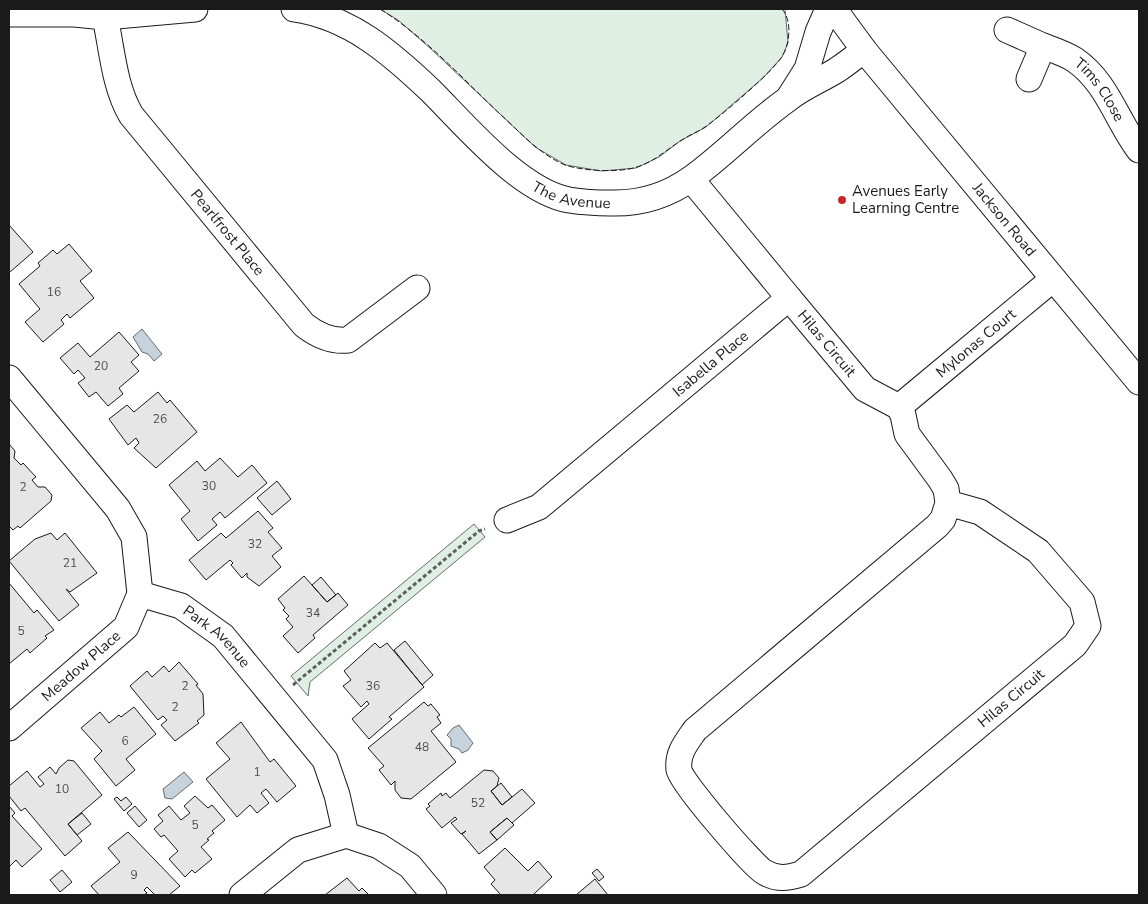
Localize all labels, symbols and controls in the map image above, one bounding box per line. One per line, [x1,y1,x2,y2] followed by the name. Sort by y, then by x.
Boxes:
[1070,53,1129,125] street label: Tims Close
[528,177,611,213] street label: The Avenue
[967,178,1041,261] street label: Jackson Road
[852,181,959,218] place label: Avenues Early Learning Centre
[186,185,269,280] street label: Pearlfrost Place
[836,194,848,206] marker: Avenues Early Learning Centre
[47,284,61,300] house number: 16
[932,304,1021,382] street label: Mylonas Court
[793,306,861,381] street label: Hilas Circuit
[668,326,753,401] street label: Isabella Place
[94,358,108,374] house number: 20
[153,411,167,427] house number: 26
[202,478,216,494] house number: 30
[19,479,27,495] house number: 2
[248,536,262,552] house number: 32
[63,555,77,571] house number: 21
[179,601,255,672] street label: Park Avenue
[306,605,320,621] house number: 34
[17,623,25,639] house number: 5
[37,626,125,706] street label: Meadow Place
[973,664,1049,732] street label: Hilas Circuit
[181,678,189,694] house number: 2
[366,678,380,694] house number: 36
[171,699,179,715] house number: 2
[121,733,129,749] house number: 6
[415,739,429,755] house number: 48
[253,764,261,780] house number: 1
[55,781,69,797] house number: 10
[471,795,485,811] house number: 52
[191,817,199,833] house number: 5
[130,867,138,883] house number: 9

